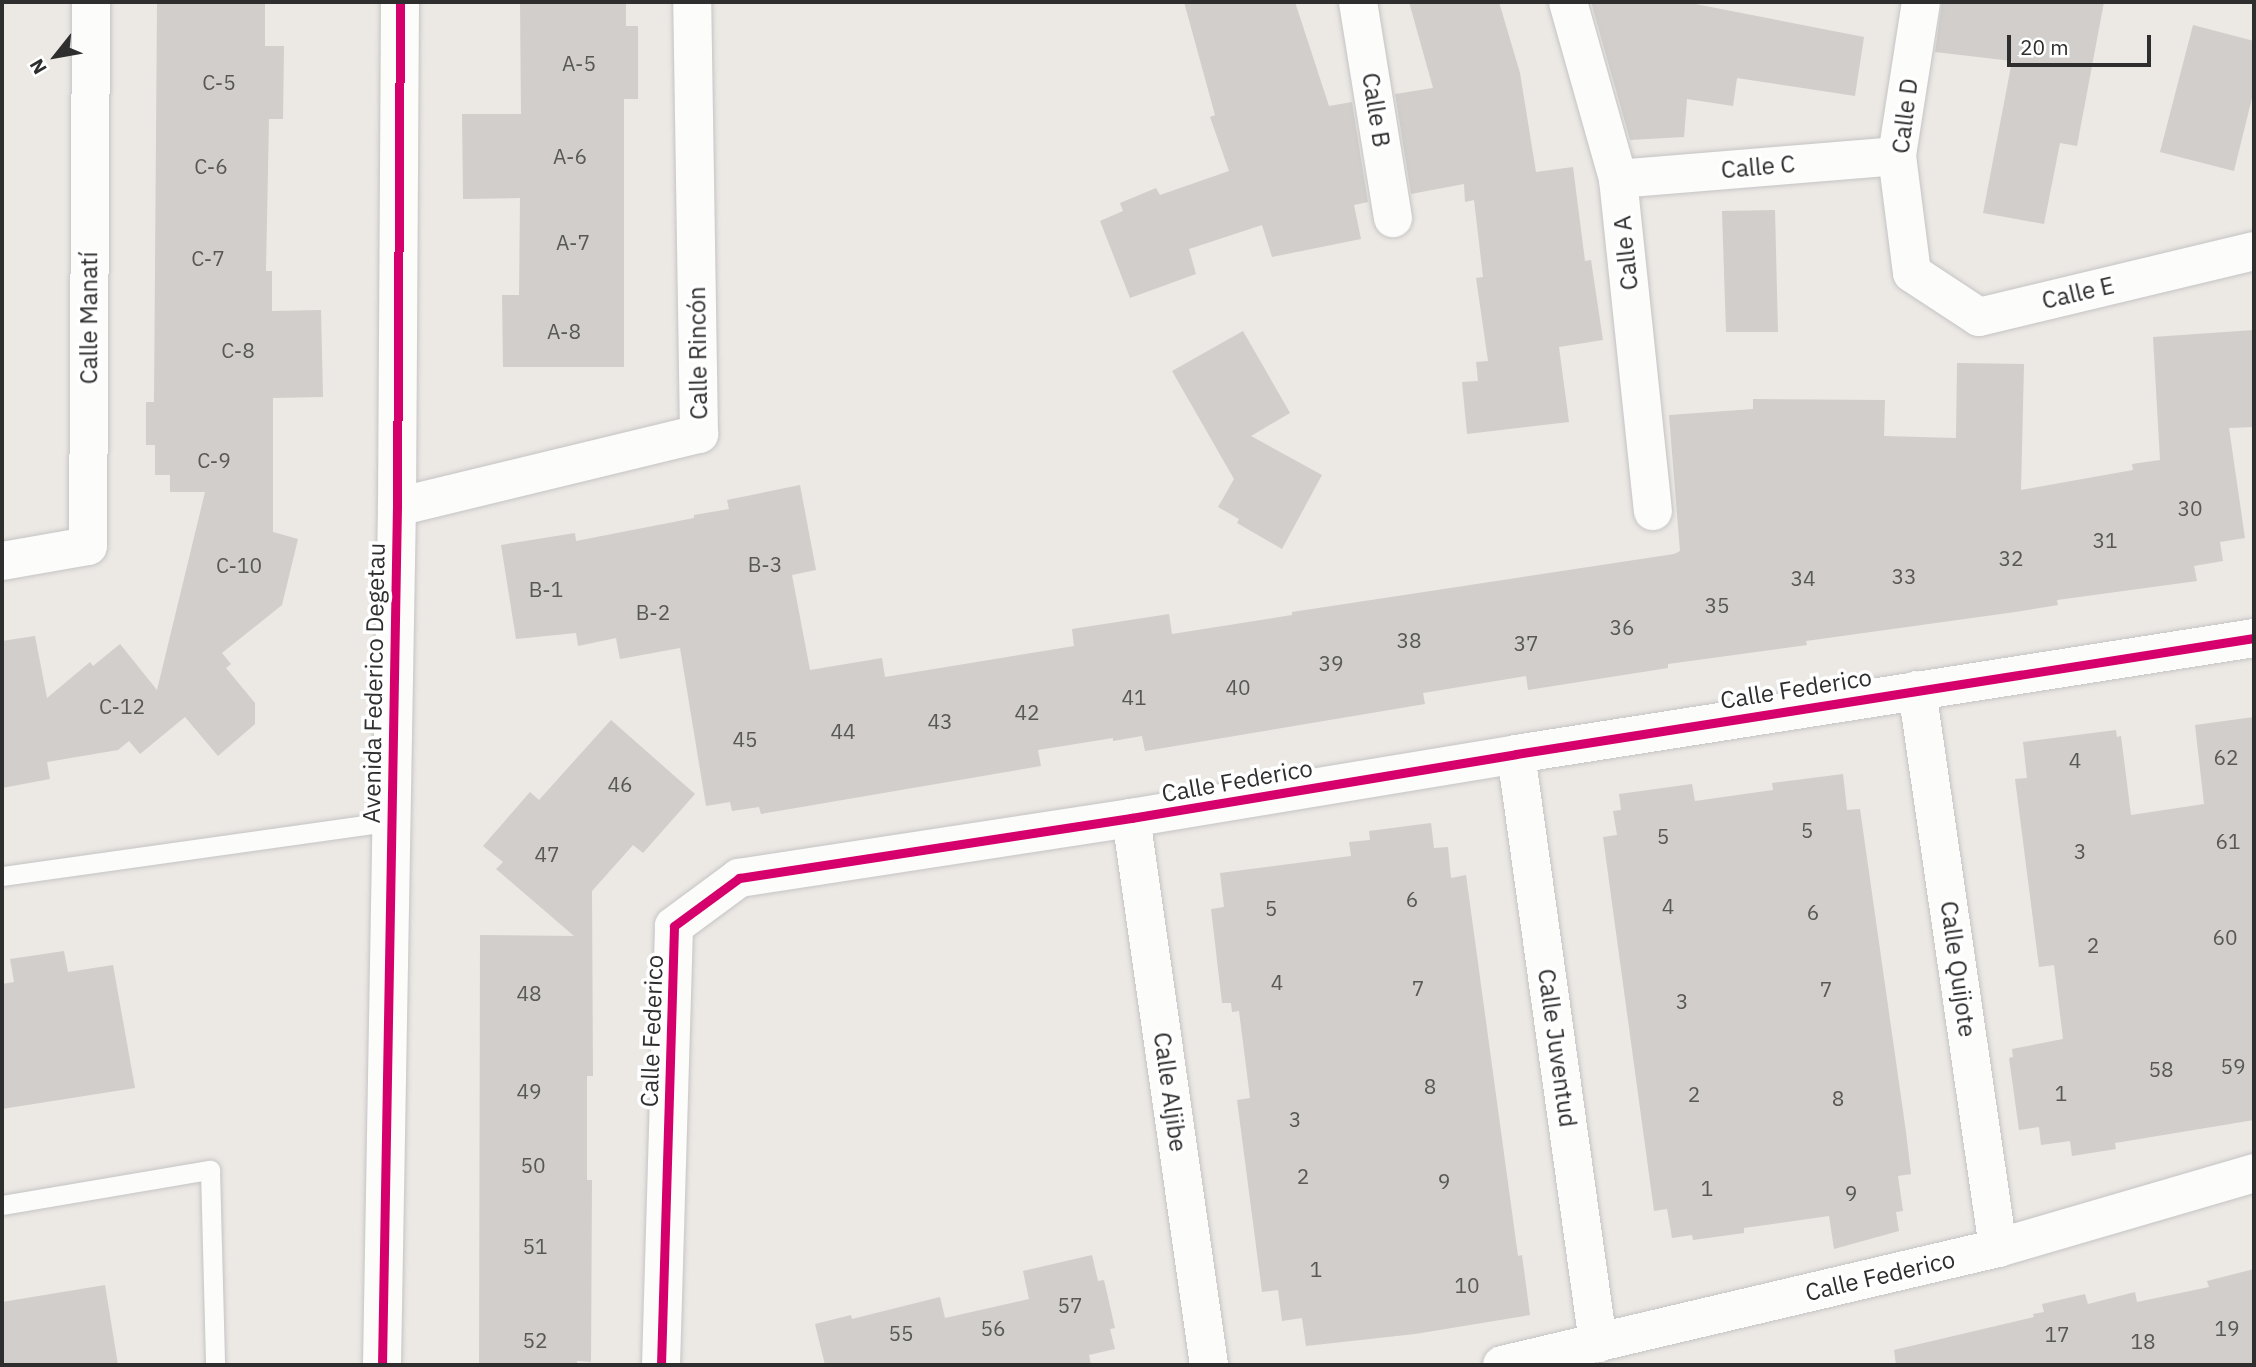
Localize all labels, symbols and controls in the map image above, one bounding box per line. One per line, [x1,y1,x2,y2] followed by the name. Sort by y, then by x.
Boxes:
[21,21,91,91] north arrow
[2011,21,2154,65] scale bar
[2020,33,2069,61] text: 20 m
[562,50,596,76] house number: A-5
[24,55,52,79] text: N
[202,69,236,95] house number: C-5
[1356,71,1396,149] street label: Calle B
[1886,77,1924,155] street label: Calle D
[553,143,587,169] house number: A-6
[1720,149,1796,185] street label: Calle C
[194,153,228,179] house number: C-6
[1608,214,1644,292] street label: Calle A
[556,229,590,255] house number: A-7
[191,245,225,271] house number: C-7
[75,252,103,384] street label: Calle Manatí
[2039,271,2117,315] street label: Calle E
[682,286,714,420] street label: Calle Rincón
[547,318,581,344] house number: A-8
[221,337,255,363] house number: C-8
[197,447,231,473] house number: C-9
[2177,495,2203,521] house number: 30
[2092,527,2118,553] house number: 31
[357,543,391,823] street label: Avenida Federico Degetau
[1998,545,2024,571] house number: 32
[748,551,782,577] house number: B-3
[216,552,262,578] house number: C-10
[1891,563,1917,589] house number: 33
[1790,565,1816,591] house number: 34
[529,576,563,602] house number: B-1
[1704,592,1730,618] house number: 35
[636,599,670,625] house number: B-2
[1609,614,1635,640] house number: 36
[1396,627,1422,653] house number: 38
[1513,630,1539,656] house number: 37
[1318,650,1344,676] house number: 39
[1718,663,1874,715] street label: Calle Federico
[1225,674,1251,700] house number: 40
[1121,684,1147,710] house number: 41
[99,693,145,719] house number: C-12
[1014,699,1040,725] house number: 42
[927,708,953,734] house number: 43
[830,718,856,744] house number: 44
[732,726,758,752] house number: 45
[2213,744,2239,770] house number: 62
[2069,747,2081,773] house number: 4
[1159,754,1315,808] street label: Calle Federico
[607,771,633,797] house number: 46
[1801,817,1813,843] house number: 5
[1657,823,1669,849] house number: 5
[2215,828,2241,854] house number: 61
[2074,838,2086,864] house number: 3
[534,841,560,867] house number: 47
[1406,886,1418,912] house number: 6
[1662,893,1674,919] house number: 4
[1265,895,1277,921] house number: 5
[1807,899,1819,925] house number: 6
[1934,899,1982,1039] street label: Calle Quijote
[2212,924,2238,950] house number: 60
[2087,932,2099,958] house number: 2
[635,954,669,1108] street label: Calle Federico
[1532,967,1582,1129] street label: Calle Juventud
[1271,969,1283,995] house number: 4
[1412,975,1424,1001] house number: 7
[1820,976,1832,1002] house number: 7
[516,980,542,1006] house number: 48
[1676,988,1688,1014] house number: 3
[1147,1030,1193,1154] street label: Calle Aljibe
[2220,1053,2246,1079] house number: 59
[2148,1056,2174,1082] house number: 58
[1424,1073,1436,1099] house number: 8
[516,1078,542,1104] house number: 49
[2055,1080,2067,1106] house number: 1
[1688,1081,1700,1107] house number: 2
[1832,1085,1844,1111] house number: 8
[1289,1106,1301,1132] house number: 3
[520,1152,546,1178] house number: 50
[1297,1163,1309,1189] house number: 2
[1438,1168,1450,1194] house number: 9
[1701,1175,1713,1201] house number: 1
[1845,1180,1857,1206] house number: 9
[522,1233,548,1259] house number: 51
[1802,1245,1958,1307] street label: Calle Federico
[1310,1256,1322,1282] house number: 1
[1454,1272,1480,1298] house number: 10
[1057,1292,1083,1318] house number: 57
[980,1315,1006,1341] house number: 56
[2214,1315,2240,1341] house number: 19
[888,1320,914,1346] house number: 55
[2044,1321,2070,1347] house number: 17
[522,1327,548,1353] house number: 52
[2130,1328,2156,1354] house number: 18

